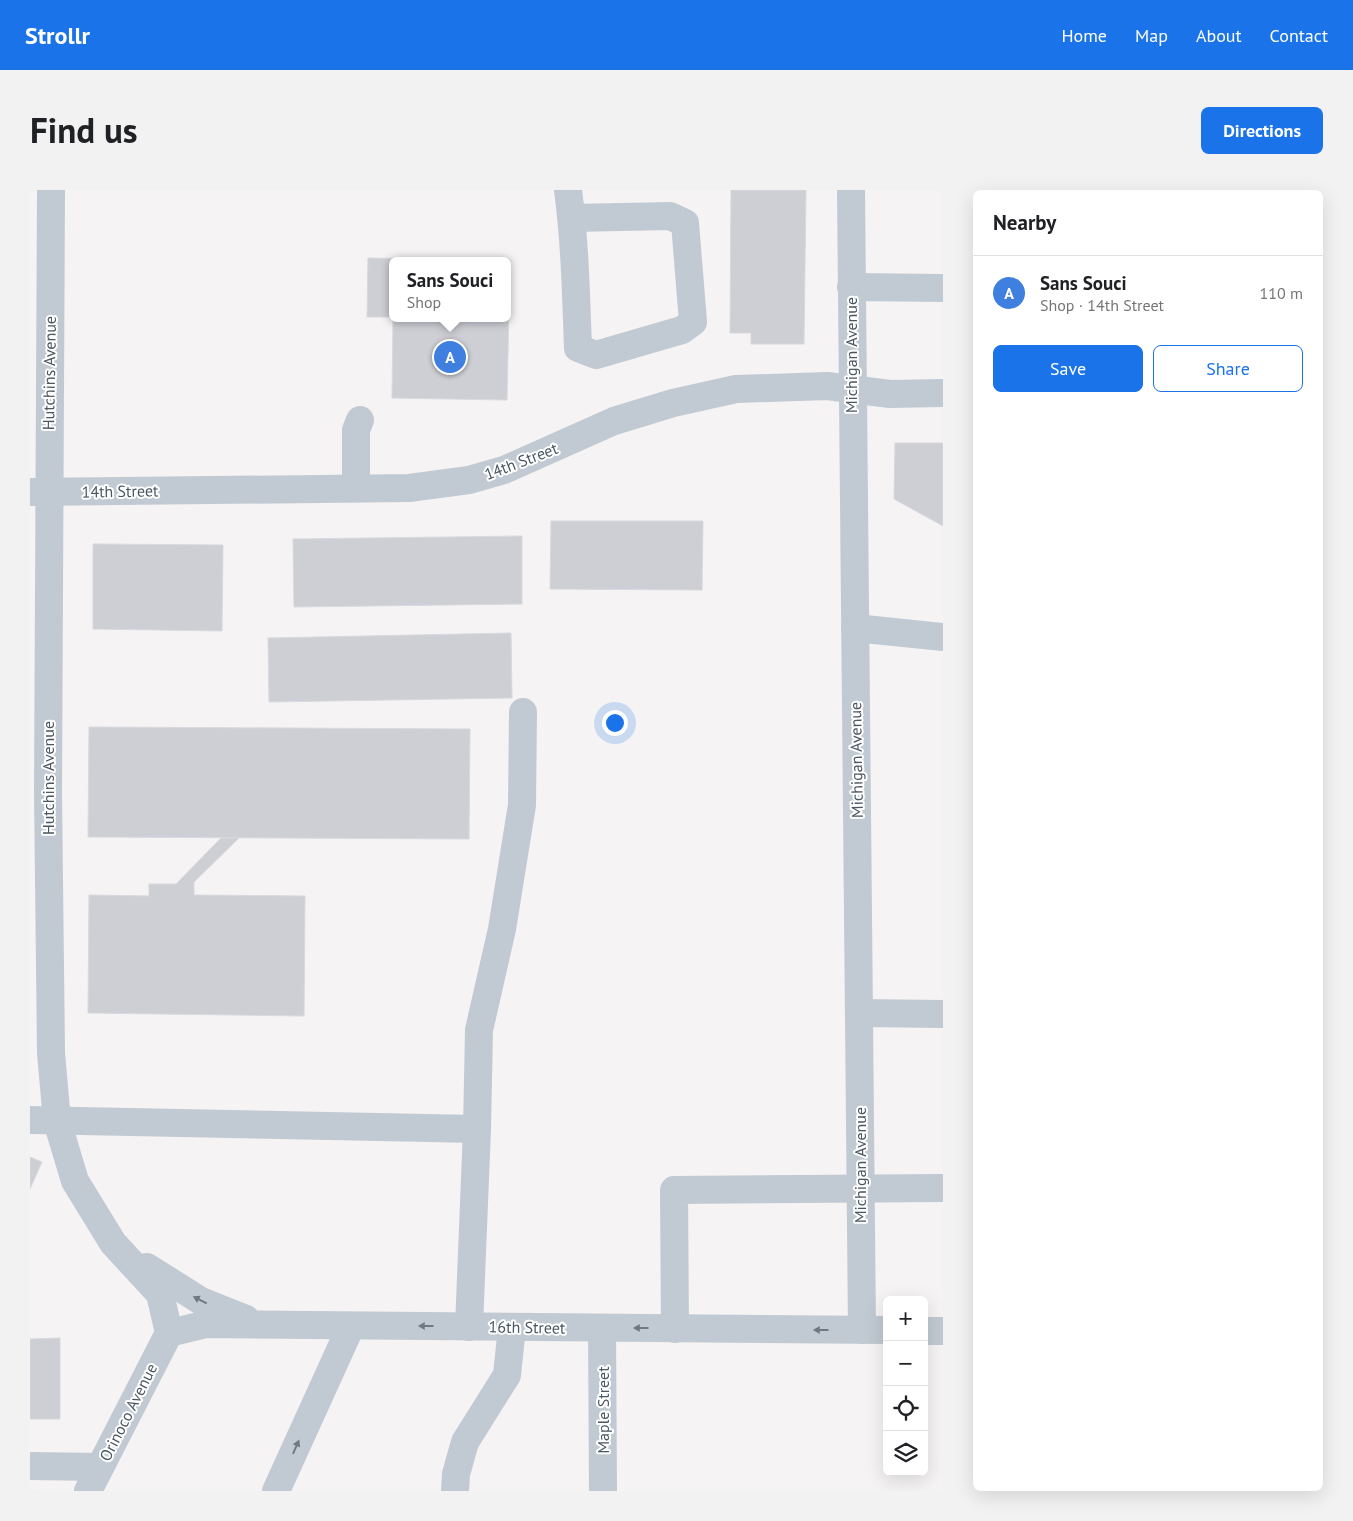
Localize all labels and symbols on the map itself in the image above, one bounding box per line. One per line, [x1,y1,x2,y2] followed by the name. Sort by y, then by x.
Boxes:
[841,297,861,413] street label: Michigan Avenue
[38,316,60,430] street label: Hutchins Avenue
[434,338,466,376] pin: A
[482,438,561,484] street label: 14th Street
[81,480,159,502] street label: 14th Street
[845,702,867,818] street label: Michigan Avenue
[602,710,628,736] your location
[38,721,58,835] street label: Hutchins Avenue
[850,1107,870,1223] street label: Michigan Avenue
[193,1296,207,1304] one-way arrow
[488,1316,566,1338] street label: 16th Street
[417,1322,433,1330] one-way arrow
[632,1324,648,1332] one-way arrow
[812,1325,828,1333] one-way arrow
[95,1360,161,1464] street label: Orinoco Avenue
[593,1366,613,1454] street label: Maple Street
[293,1440,301,1454] one-way arrow

